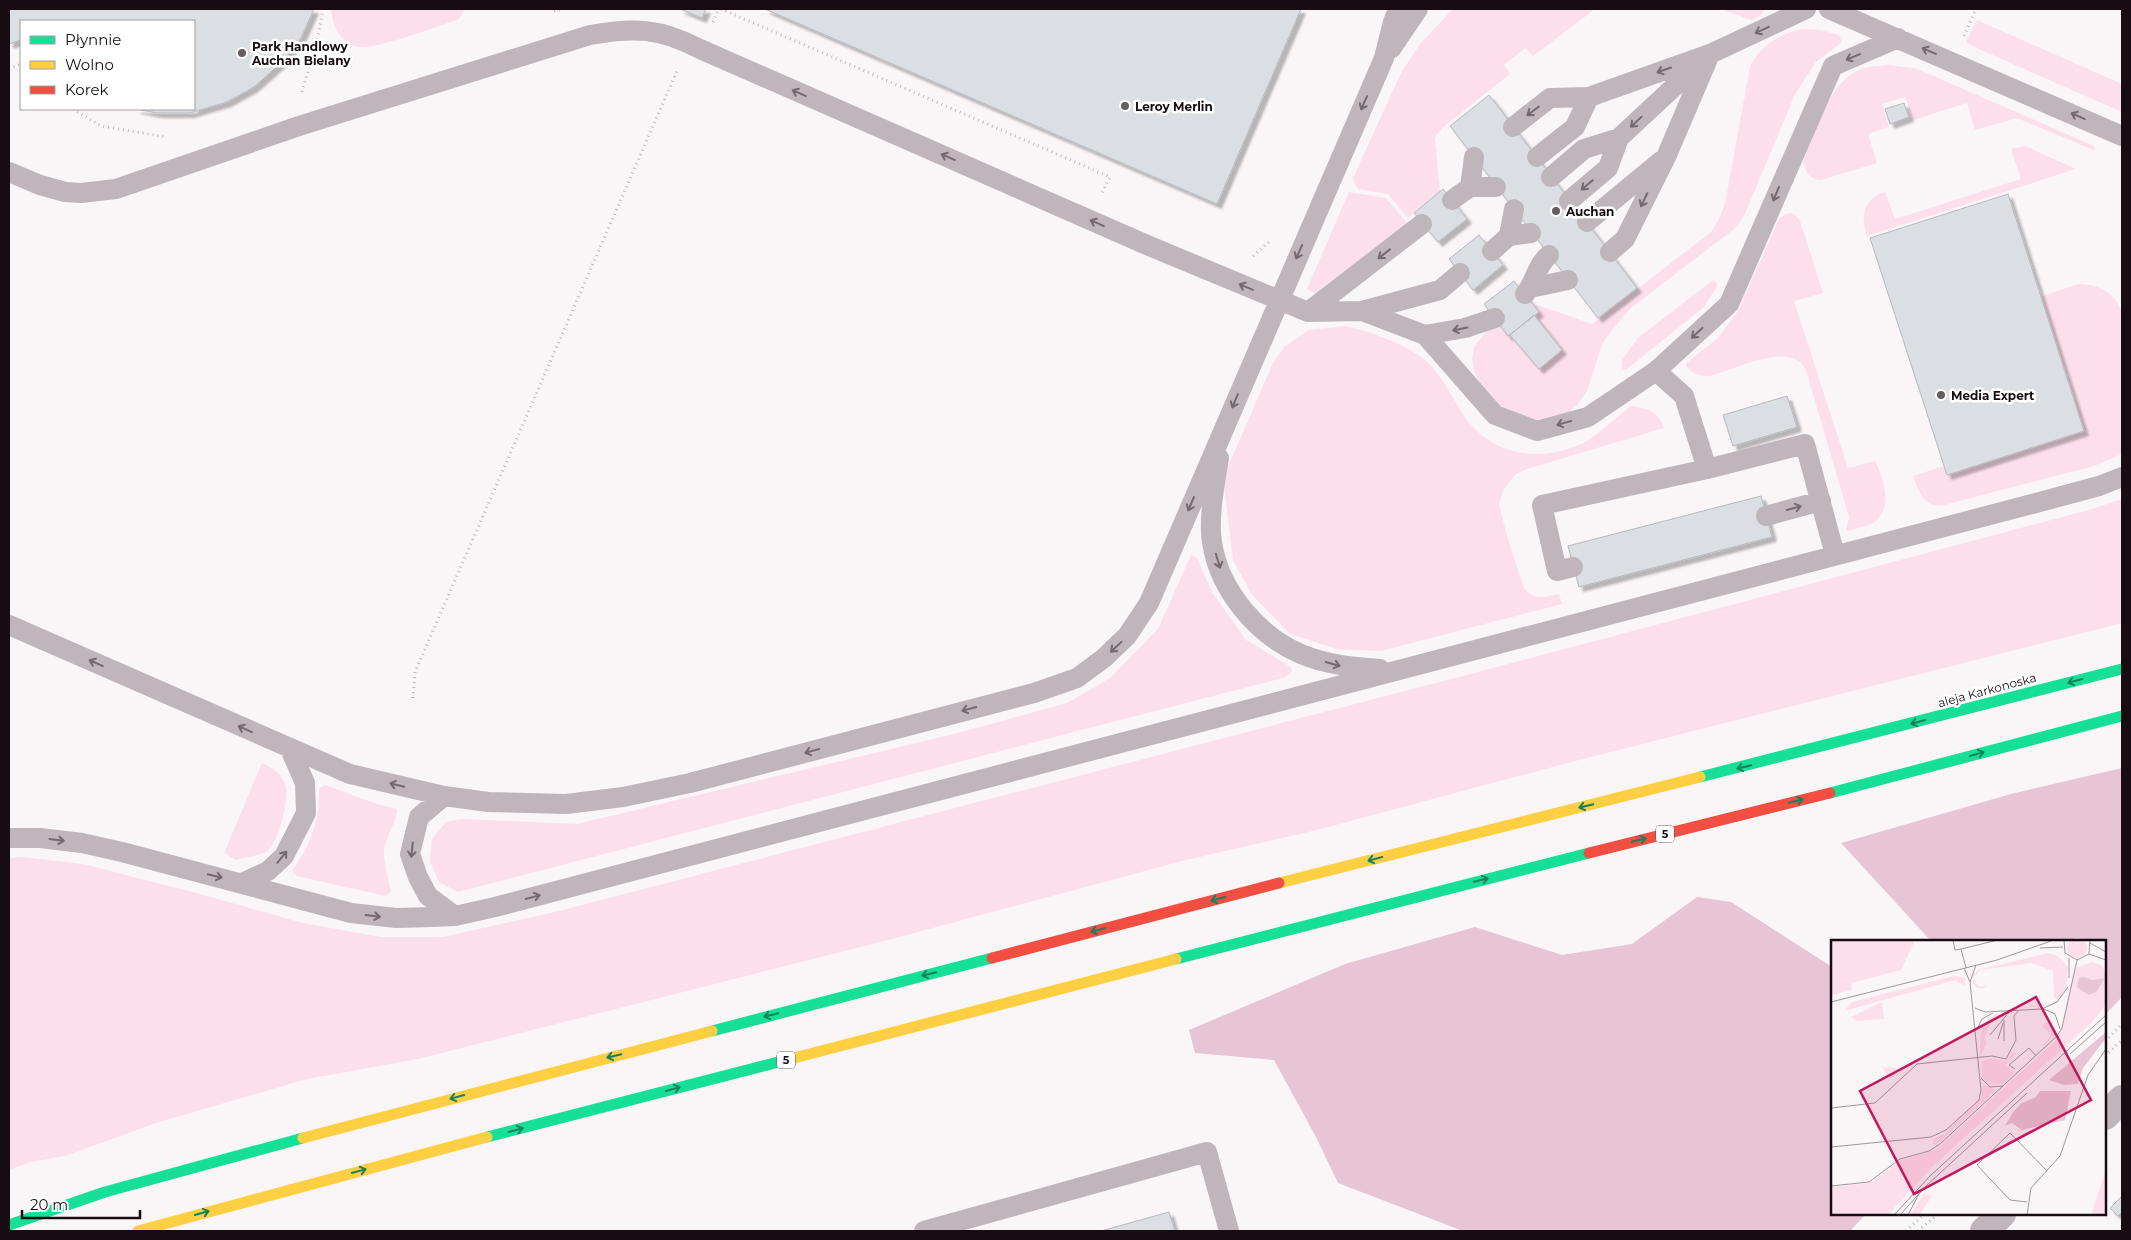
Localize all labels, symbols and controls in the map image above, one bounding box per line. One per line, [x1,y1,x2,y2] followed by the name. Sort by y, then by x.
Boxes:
[20,20,195,110] legend
[1755,25,1770,35] one-way arrow
[65,30,121,49] text: Płynnie
[251,39,351,68] place label: Park Handlowy Auchan Bielany
[1921,46,1936,55] one-way arrow
[236,47,248,59] marker: Park Handlowy Auchan Bielany
[1846,53,1861,63] one-way arrow
[65,55,114,74] text: Wolno
[1657,66,1673,75] one-way arrow
[65,80,109,99] text: Korek
[792,87,807,97] one-way arrow
[1359,95,1369,110] one-way arrow
[1135,99,1213,114] place label: Leroy Merlin
[1119,100,1131,112] marker: Leroy Merlin
[1527,106,1540,117] one-way arrow
[2071,111,2086,121] one-way arrow
[1629,117,1642,128] one-way arrow
[941,152,956,162] one-way arrow
[1581,180,1594,191] one-way arrow
[1771,187,1780,202] one-way arrow
[1639,193,1649,208] one-way arrow
[1565,204,1614,219] place label: Auchan
[1550,205,1562,217] marker: Auchan
[1090,217,1105,227] one-way arrow
[1293,244,1303,259] one-way arrow
[1378,248,1391,259] one-way arrow
[1239,281,1254,291] one-way arrow
[1453,324,1469,334] one-way arrow
[1690,327,1703,339] one-way arrow
[1951,388,2035,403] place label: Media Expert
[1935,389,1947,401] marker: Media Expert
[1229,393,1239,408] one-way arrow
[1557,419,1573,429] one-way arrow
[1185,496,1195,511] one-way arrow
[1785,503,1801,513] one-way arrow
[1213,553,1223,569] one-way arrow
[1109,641,1122,653] one-way arrow
[89,658,104,667] one-way arrow
[1325,660,1341,669] one-way arrow
[1936,670,2038,710] street label: aleja Karkonoska
[2067,677,2083,686] one-way arrow
[962,705,978,715] one-way arrow
[1910,718,1926,728] one-way arrow
[238,723,253,733] one-way arrow
[804,746,820,756] one-way arrow
[1969,749,1985,758] one-way arrow
[1736,763,1752,772] one-way arrow
[389,780,405,789] one-way arrow
[1788,795,1804,805] one-way arrow
[1579,802,1595,811] one-way arrow
[1656,826,1674,842] road number: 5
[49,835,65,845] one-way arrow
[1630,835,1646,844] one-way arrow
[408,841,417,857] one-way arrow
[276,850,287,863] one-way arrow
[1367,854,1383,864] one-way arrow
[207,872,223,882] one-way arrow
[1473,875,1489,884] one-way arrow
[525,892,541,901] one-way arrow
[1210,895,1226,905] one-way arrow
[365,911,381,921] one-way arrow
[1091,926,1107,936] one-way arrow
[1831,940,2106,1215] inset map
[921,970,937,980] one-way arrow
[764,1011,780,1020] one-way arrow
[607,1051,623,1061] one-way arrow
[777,1052,795,1068] road number: 5
[665,1084,681,1093] one-way arrow
[449,1092,465,1102] one-way arrow
[507,1125,523,1134] one-way arrow
[350,1166,366,1175] one-way arrow
[22,1188,140,1220] scale bar
[30,1195,68,1214] text: 20 m
[193,1208,209,1217] one-way arrow

